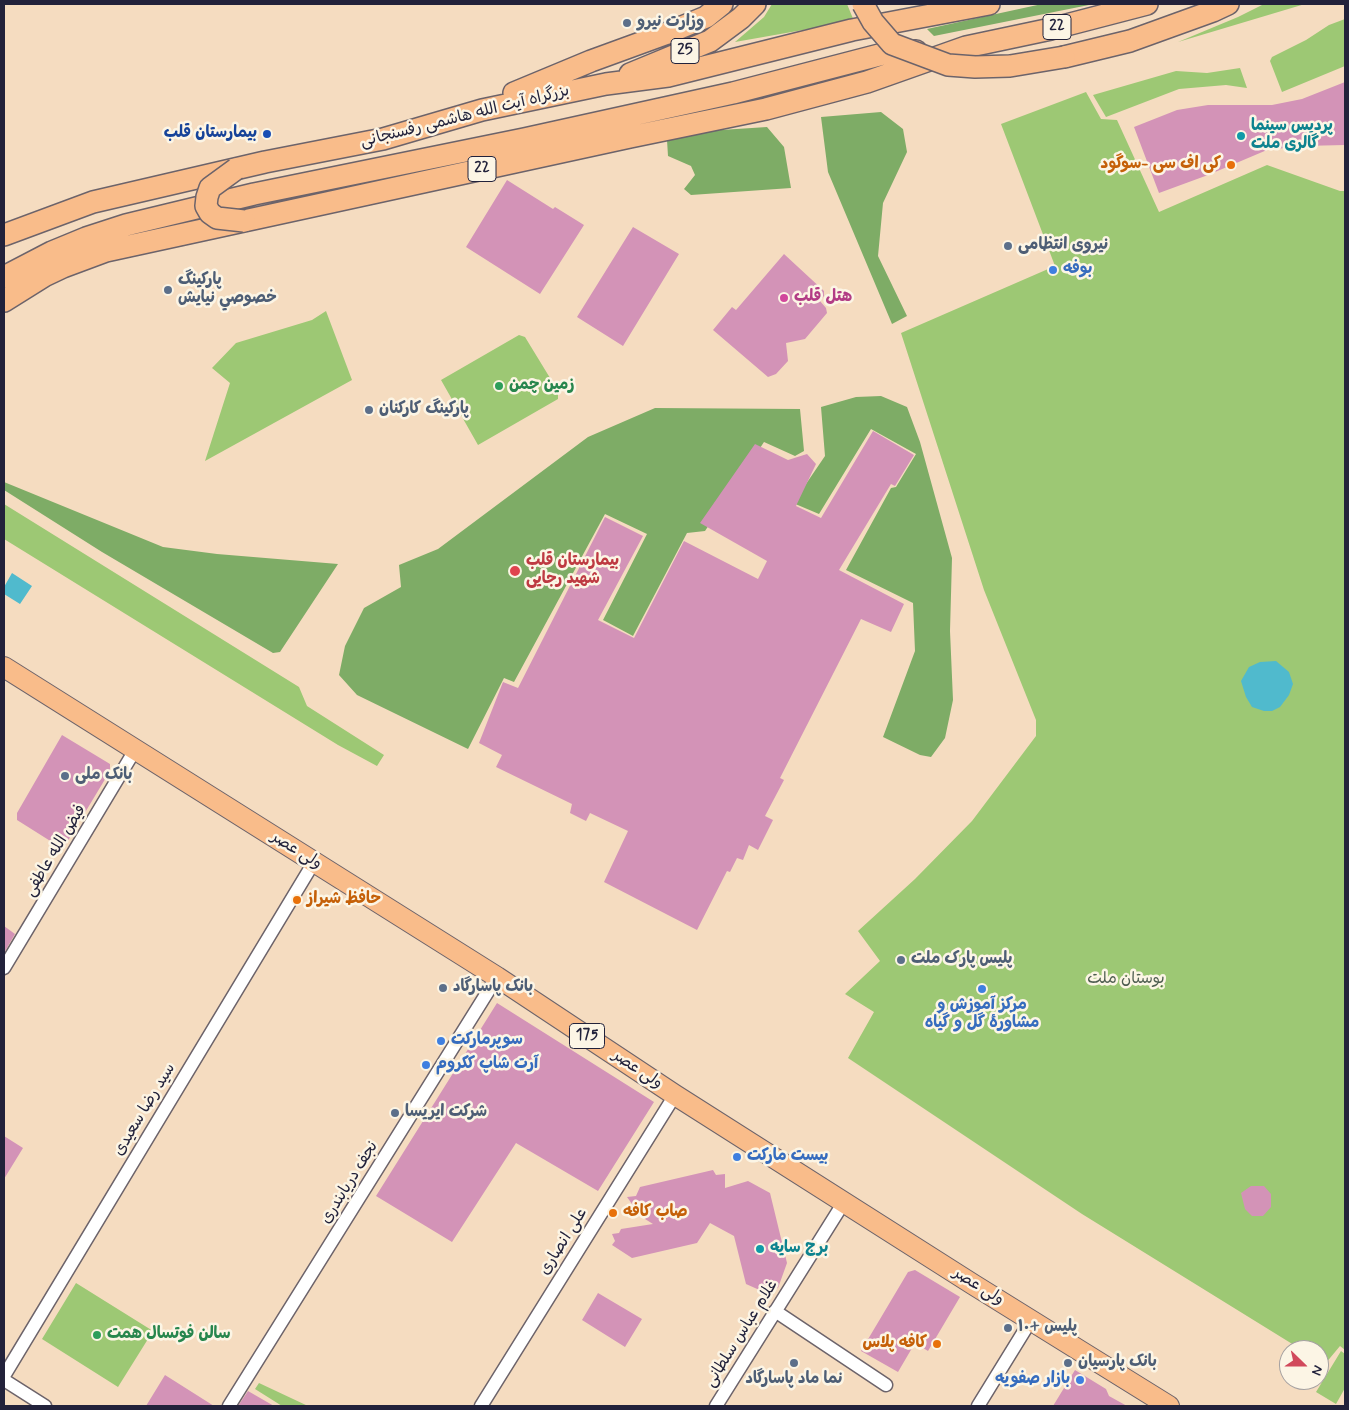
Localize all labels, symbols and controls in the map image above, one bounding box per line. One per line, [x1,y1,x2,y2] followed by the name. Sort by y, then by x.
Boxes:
[637,13,704,33] place label: وزارت نیرو
[1043,15,1071,40] road number: 22
[621,17,633,29] marker: وزارت نیرو
[671,38,699,64] road number: 25
[359,82,571,152] street label: بزرگراه آیت الله هاشمی رفسنجانی
[1251,117,1333,155] place label: پردیس سینما گالری ملت
[164,124,257,144] place label: بیمارستان قلب
[261,128,273,140] marker: بیمارستان قلب
[1235,130,1247,142] marker: پردیس سینما گالری ملت
[1100,155,1221,175] place label: کی اف سی -سوگود
[468,156,496,182] road number: 22
[1225,159,1237,171] marker: کی اف سی -سوگود
[1018,236,1108,256] place label: نیروی انتظامی
[1002,240,1014,252] marker: نیروی انتظامی
[1063,260,1092,280] place label: بوفه
[1047,264,1059,276] marker: بوفه
[178,271,277,309] place label: پاركينگ خصوصي نيايش
[162,284,174,296] marker: پاركينگ خصوصي نيايش
[794,288,852,308] place label: هتل قلب
[778,292,790,304] marker: هتل قلب
[509,376,575,396] place label: زمین چمن
[493,380,505,392] marker: زمین چمن
[379,400,469,420] place label: پارکینگ کارکنان
[363,404,375,416] marker: پارکینگ کارکنان
[526,552,619,590] place label: بیمارستان قلب شهید رجایی
[508,564,522,578] marker: بیمارستان قلب شهید رجایی
[75,766,132,786] place label: بانک ملی
[59,770,71,782] marker: بانک ملی
[21,802,91,900] street label: فیض الله عاطفی
[267,828,325,874] street label: ولی عصر
[307,890,381,910] place label: حافظ شیراز
[291,894,303,906] marker: حافظ شیراز
[911,950,1012,970] place label: پلیس پارک ملت
[895,954,907,966] marker: پلیس پارک ملت
[1087,970,1165,990] park label: بوستان ملت
[453,978,533,998] place label: بانک پاسارگاد
[437,982,449,994] marker: بانک پاسارگاد
[976,983,988,995] marker: مرکز آموزش و مشاورهٔ گل و گیاه
[925,996,1039,1034] place label: مرکز آموزش و مشاورهٔ گل و گیاه
[570,1024,604,1048] road number: 175
[451,1031,523,1051] place label: سوپرمارکت
[435,1035,447,1047] marker: سوپرمارکت
[608,1046,666,1094] street label: ولی عصر
[436,1055,538,1075] place label: آرت شاپ ککروم
[420,1059,432,1071] marker: آرت شاپ ککروم
[110,1060,180,1160] street label: سید رضا سعیدی
[405,1103,487,1123] place label: شرکت ایریسا
[389,1107,401,1119] marker: شرکت ایریسا
[317,1138,383,1228] street label: نجف دریابندری
[747,1147,828,1167] place label: بیست مارکت
[731,1151,743,1163] marker: بیست مارکت
[623,1203,688,1223] place label: صاب کافه
[536,1205,592,1279] street label: علی انصاری
[607,1207,619,1219] marker: صاب کافه
[770,1239,828,1259] place label: برج سایه
[754,1243,766,1255] marker: برج سایه
[949,1264,1007,1310] street label: ولی عصر
[701,1277,783,1391] street label: غلام عباس سلطانی
[1018,1318,1077,1338] place label: پلیس +۱۰
[1002,1322,1014,1334] marker: پلیس +۱۰
[107,1325,231,1345] place label: سالن فوتسال همت
[91,1329,103,1341] marker: سالن فوتسال همت
[862,1334,927,1354] place label: کافه پلاس
[931,1338,943,1350] marker: کافه پلاس
[1279,1340,1329,1390] north arrow
[1078,1353,1157,1373] place label: بانک پارسیان
[788,1357,800,1369] marker: نما ماد پاسارگاد
[1062,1357,1074,1369] marker: بانک پارسیان
[1307,1363,1327,1378] text: N
[746,1370,842,1390] place label: نما ماد پاسارگاد
[995,1370,1070,1390] place label: بازار صفویه
[1074,1374,1086,1386] marker: بازار صفویه

